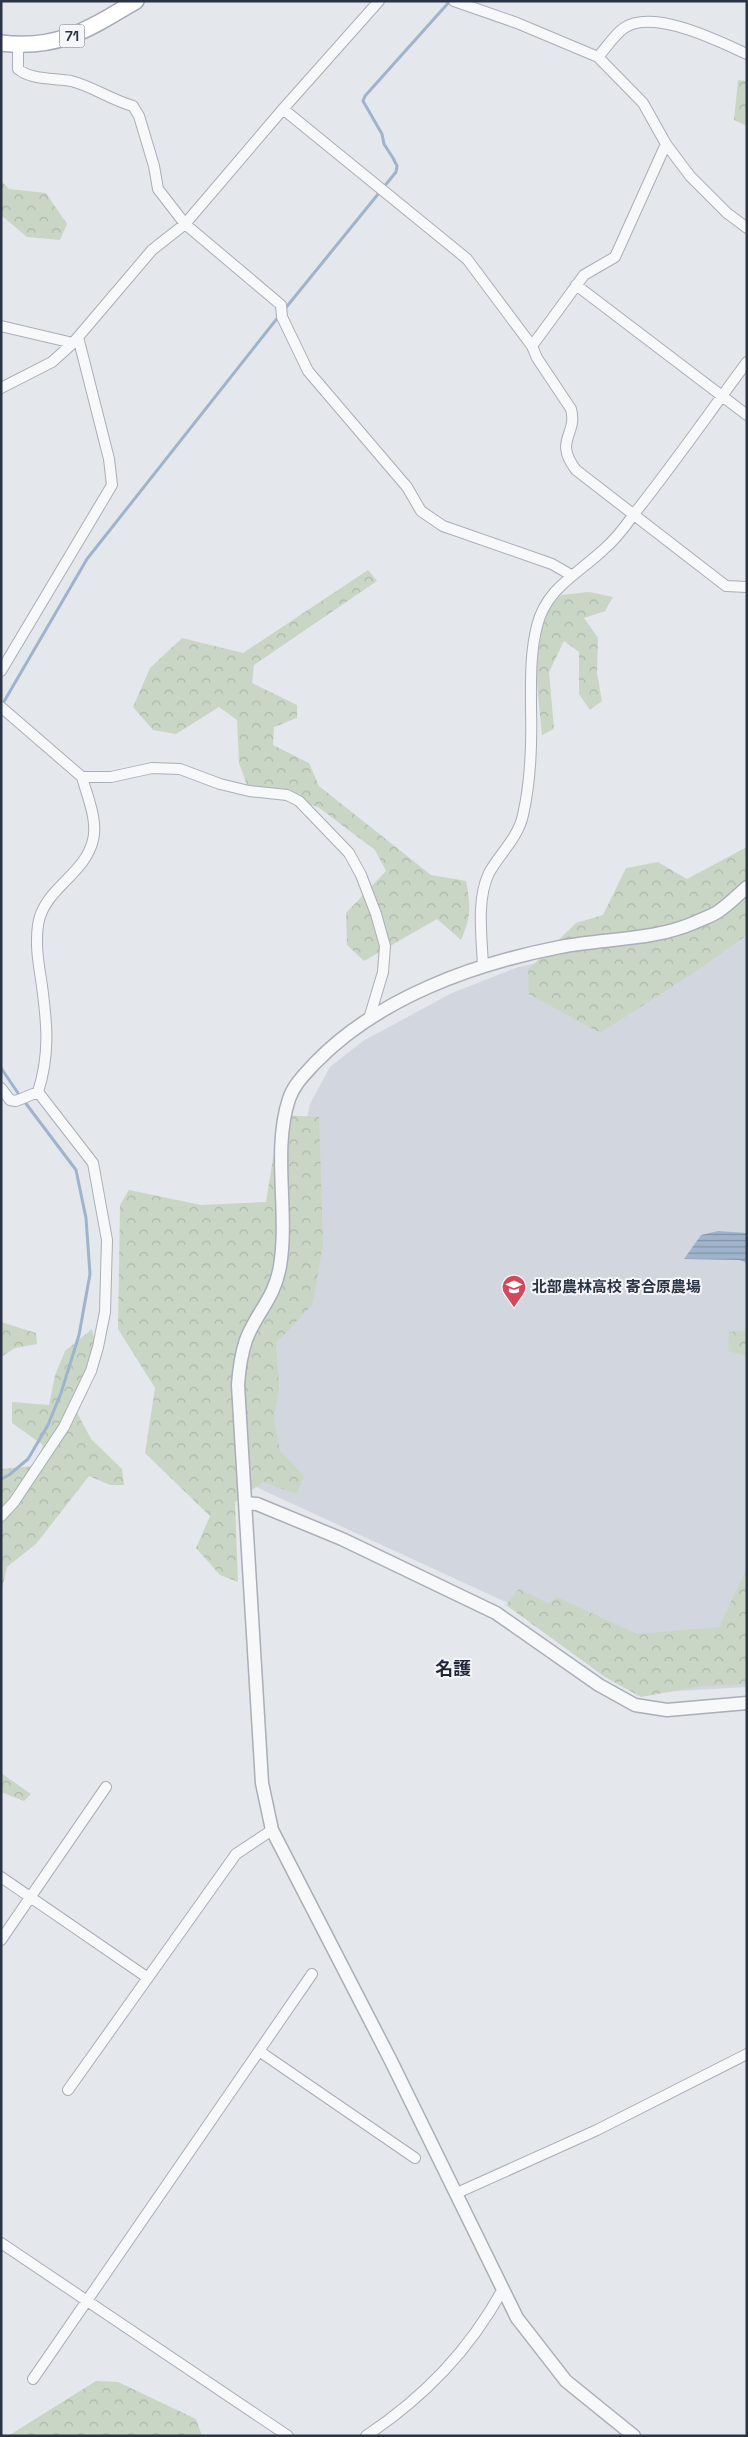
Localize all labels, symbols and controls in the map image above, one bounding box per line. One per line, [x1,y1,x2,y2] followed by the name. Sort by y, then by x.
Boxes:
[60,24,84,48] road number: 71
[501,1274,527,1308] school or university icon: 北部農林高校 寄合原農場
[532,1277,701,1296] place label: 北部農林高校 寄合原農場
[435,1657,471,1680] district label: 名護

